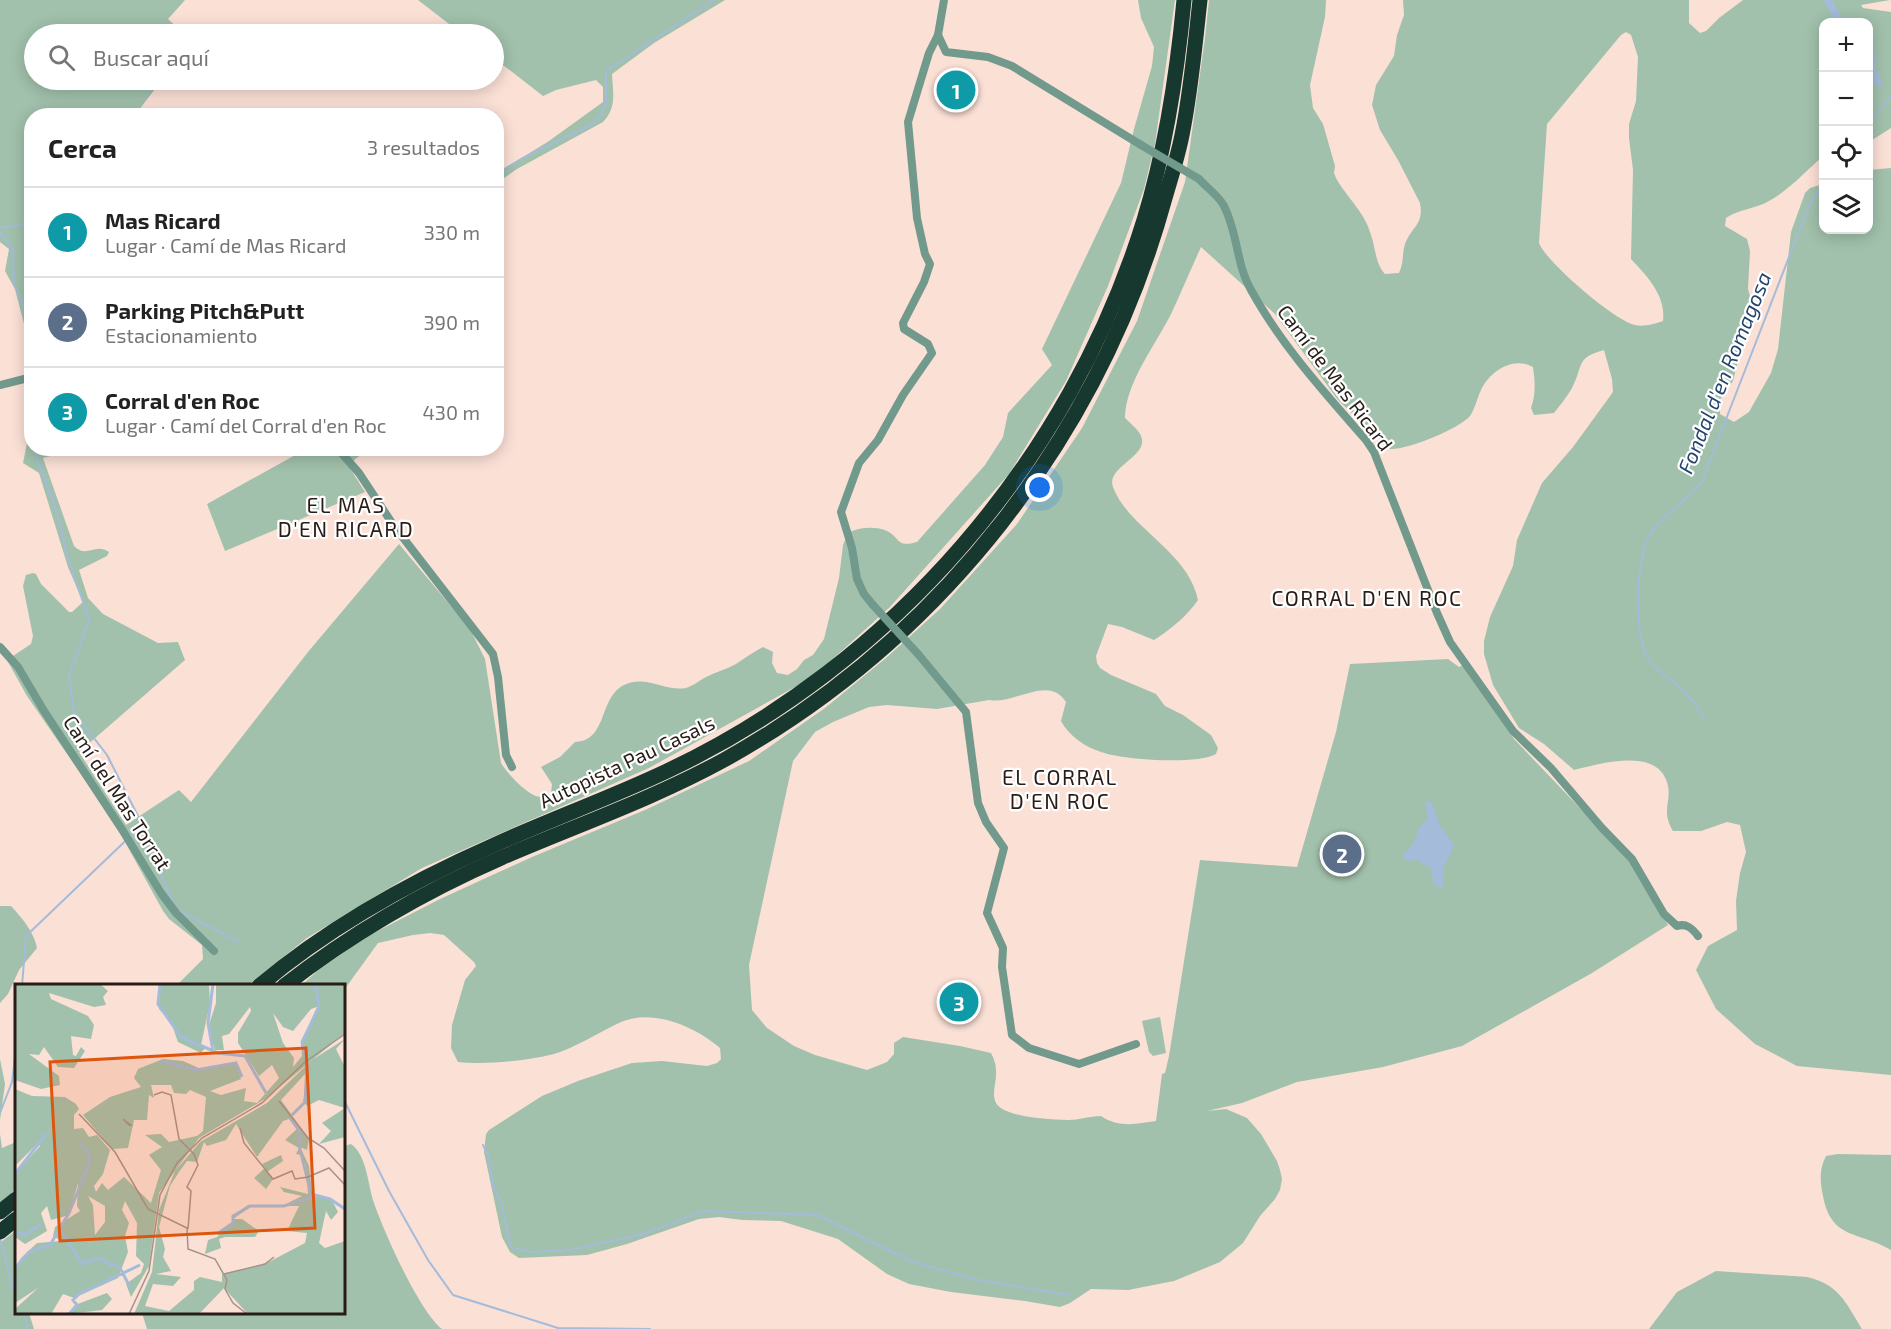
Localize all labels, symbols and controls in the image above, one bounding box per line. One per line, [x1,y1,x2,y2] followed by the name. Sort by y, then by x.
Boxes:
[1819,18,1873,234] map controls
[1819,18,1873,72] button: +
[24,24,504,90] search box
[45,41,78,74] icon: search
[93,44,209,70] text: Buscar aquí
[936,68,976,112] pin: 1
[1819,72,1873,126] button: −
[1819,126,1873,180] button: locate
[48,132,117,163] text: Cerca
[367,135,480,159] text: 3 resultados
[1819,180,1873,234] button: layers
[105,207,221,233] text: Mas Ricard
[63,220,72,244] text: 1
[424,220,480,244] text: 330 m
[105,233,346,257] text: Lugar · Camí de Mas Ricard
[1672,268,1775,477] water label: Fondal d'en Romagosa
[105,297,304,323] text: Parking Pitch&Putt
[1273,300,1398,455] street label: Camí de Mas Ricard
[62,310,73,334] text: 2
[423,310,480,334] text: 390 m
[105,323,257,347] text: Estacionamiento
[105,387,260,413] text: Corral d'en Roc
[62,400,73,424] text: 3
[423,400,480,424] text: 430 m
[105,413,387,437] text: Lugar · Camí del Corral d'en Roc
[1025,473,1054,502] your location
[278,492,414,541] district label: EL MAS D'EN RICARD
[1272,585,1462,610] district label: CORRAL D'EN ROC
[535,710,718,812] street label: Autopista Pau Casals
[59,711,177,875] street label: Camí del Mas Torrat
[1002,764,1118,813] district label: EL CORRAL D'EN ROC
[1322,832,1362,876] pin: 2
[940,980,978,1024] pin: 3
[15,984,345,1314] inset map

